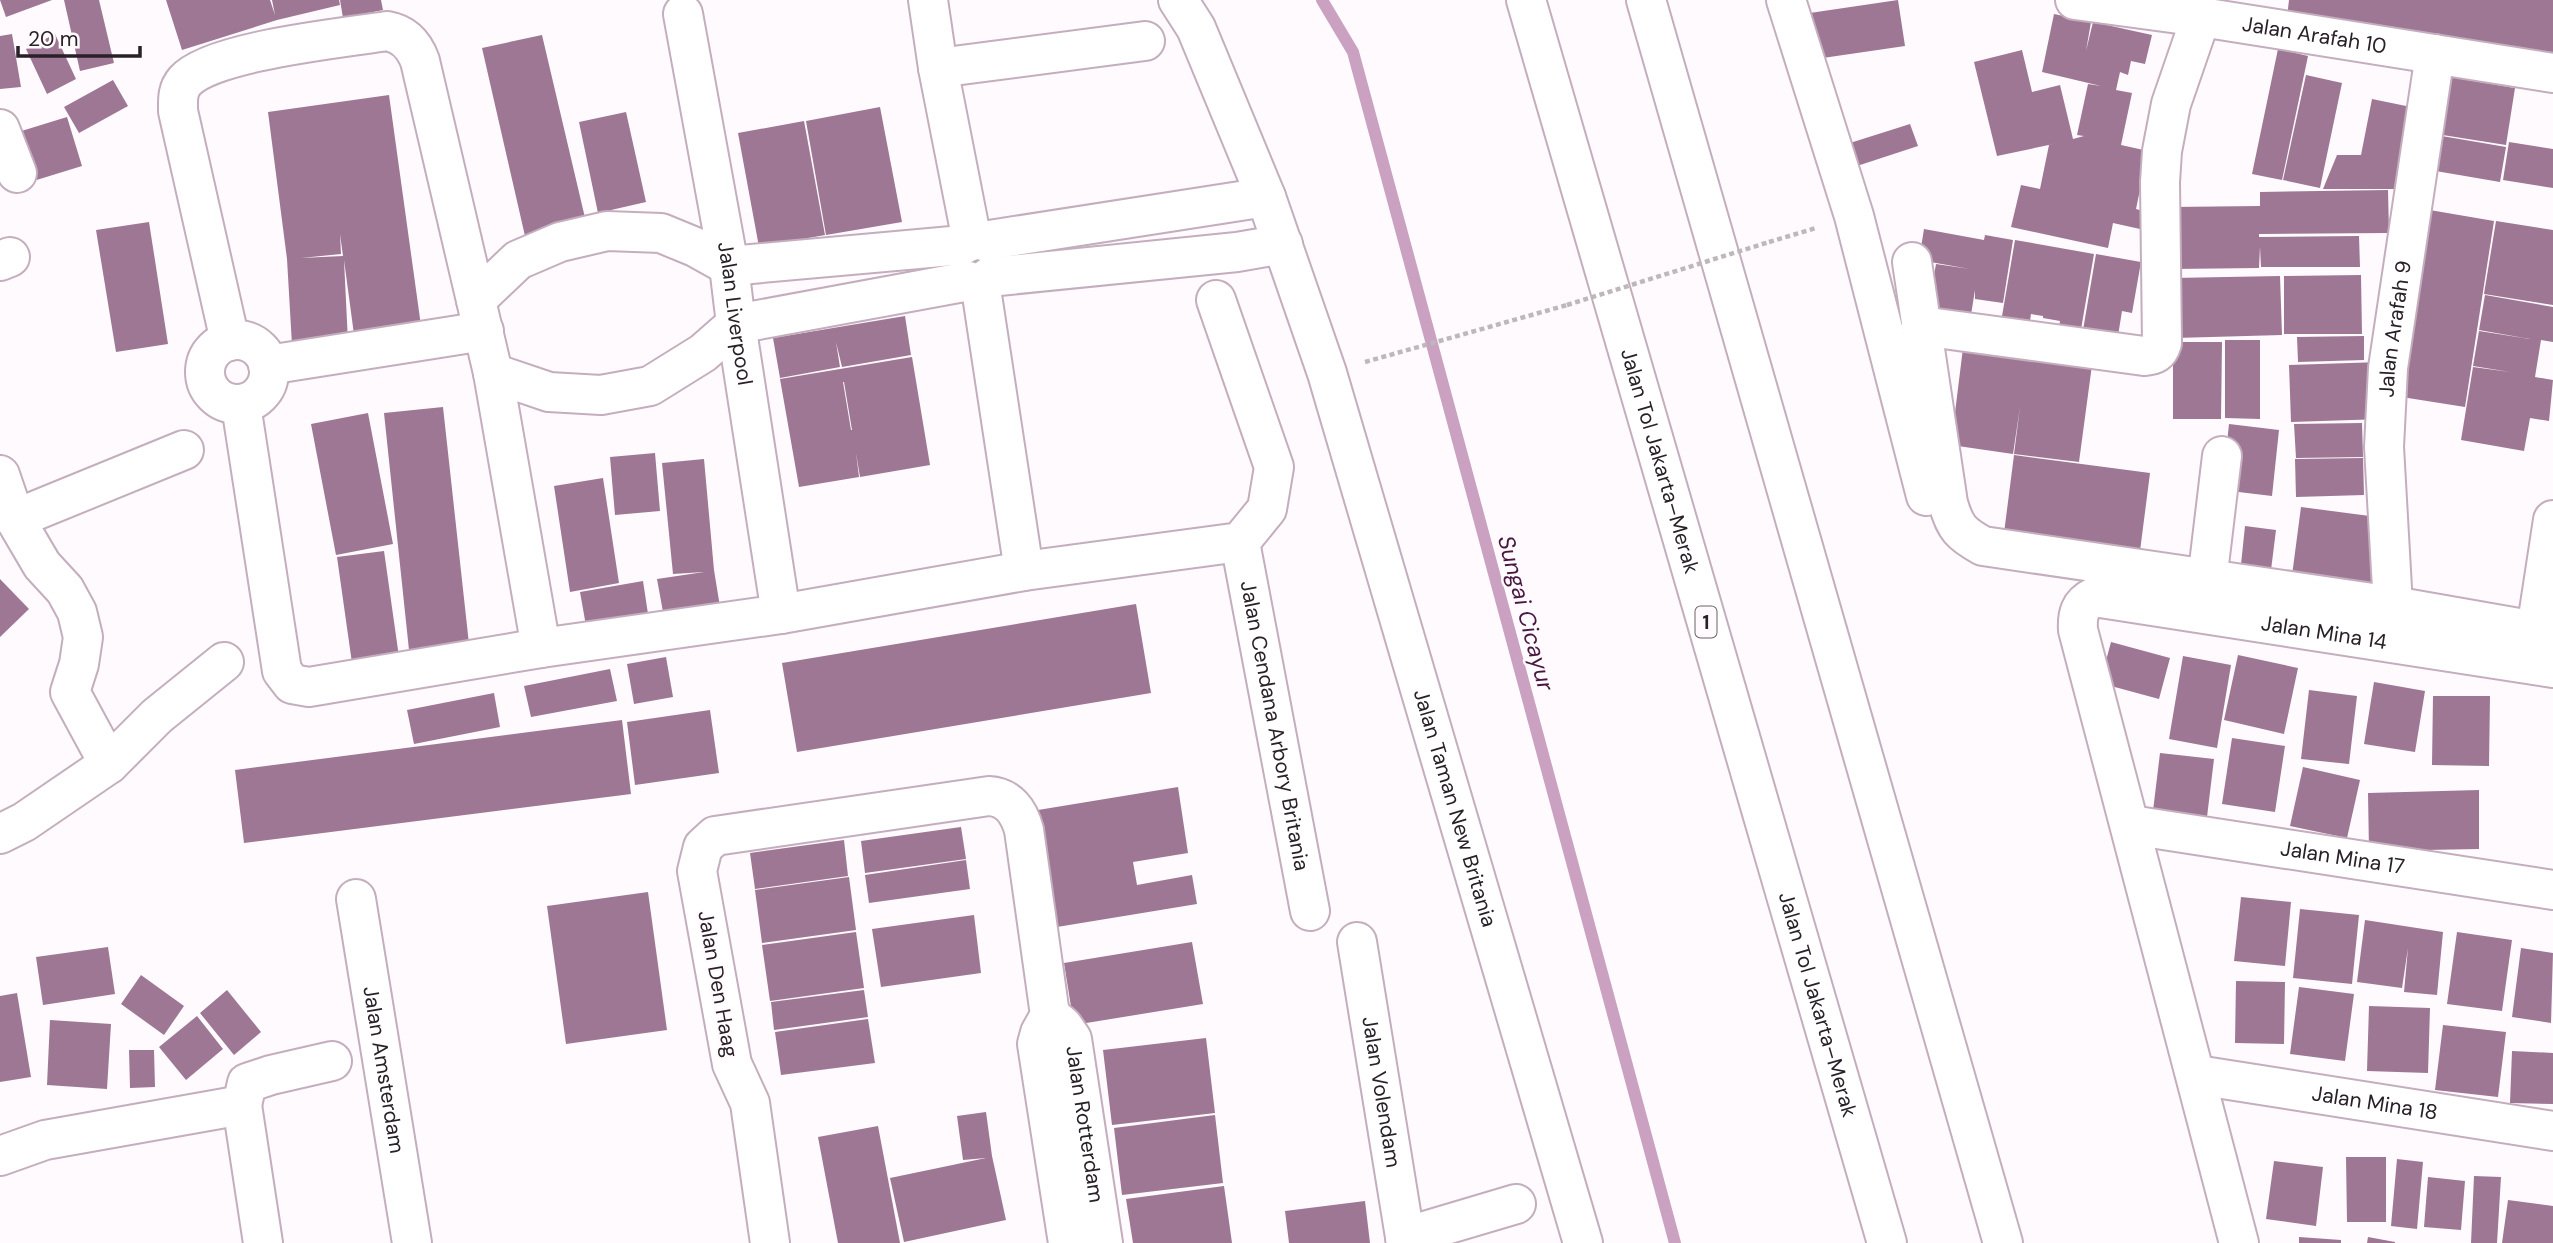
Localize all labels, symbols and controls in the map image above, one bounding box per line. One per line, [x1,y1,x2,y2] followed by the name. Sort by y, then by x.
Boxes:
[2240,10,2389,60] street label: Jalan Arafah 10
[18,14,140,58] scale bar
[28,25,79,53] text: 20 m
[711,239,759,387] street label: Jalan Liverpool
[2373,258,2418,398] street label: Jalan Arafah 9
[1614,345,1706,577] street label: Jalan Tol Jakarta–Merak
[1491,532,1561,695] water label: Sungai Cicayur
[1234,578,1316,873] street label: Jalan Cendana Arbory Britania
[1696,607,1716,638] road number: 1
[2259,609,2389,656] street label: Jalan Mina 14
[1407,686,1503,930] street label: Jalan Taman New Britania
[2278,834,2407,881] street label: Jalan Mina 17
[1772,889,1864,1121] street label: Jalan Tol Jakarta–Merak
[691,908,745,1060] street label: Jalan Den Haag
[356,984,411,1155] street label: Jalan Amsterdam
[1355,1014,1408,1170] street label: Jalan Volendam
[1059,1044,1111,1205] street label: Jalan Rotterdam
[2310,1079,2440,1127] street label: Jalan Mina 18

